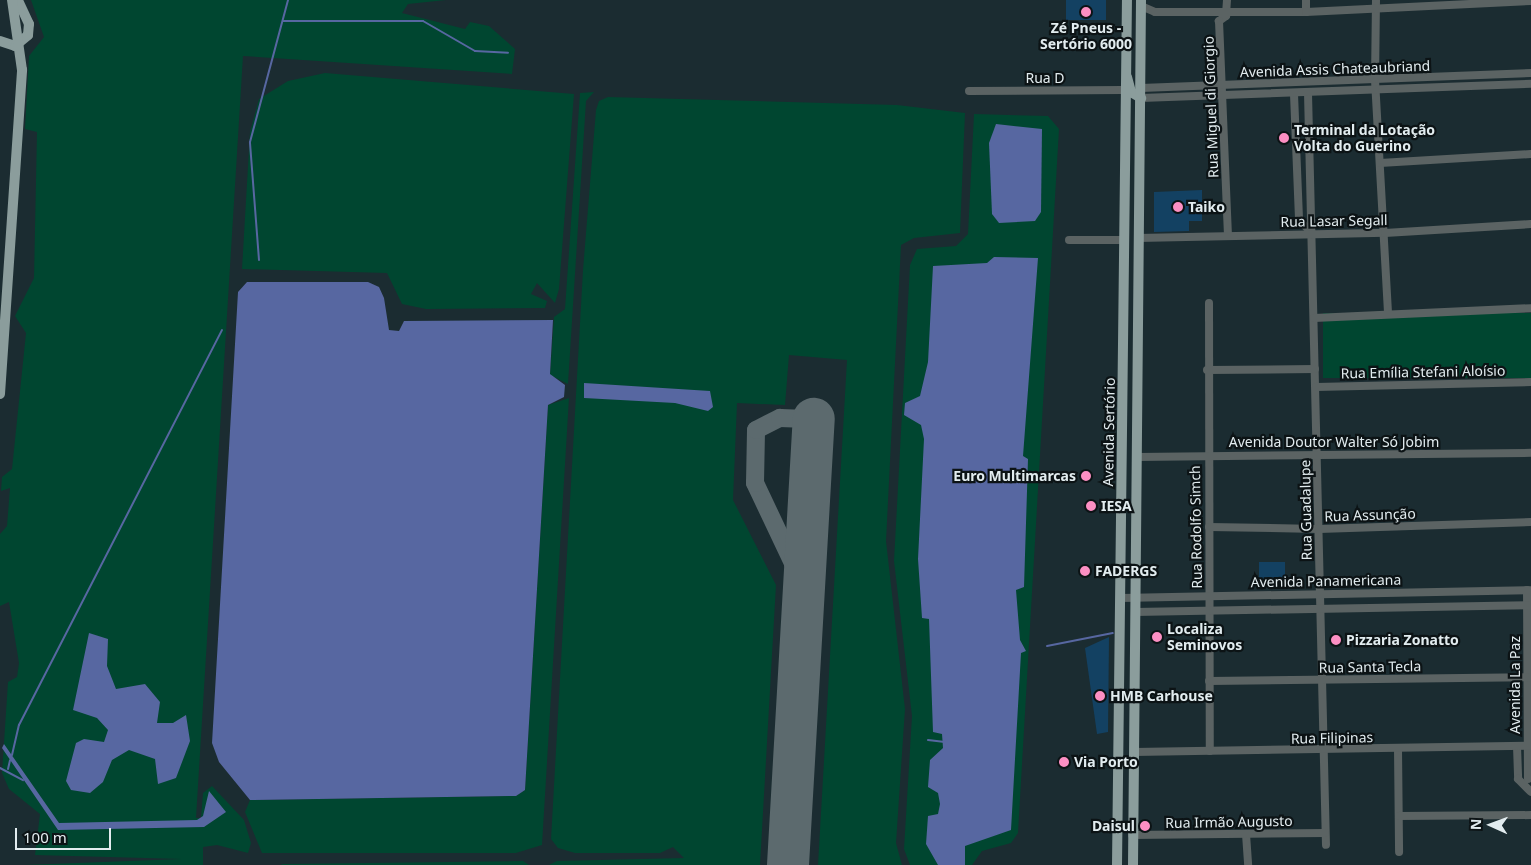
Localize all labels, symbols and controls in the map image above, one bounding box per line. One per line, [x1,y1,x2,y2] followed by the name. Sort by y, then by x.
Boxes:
[1080,6,1092,18] marker: Zé Pneus - Sertório 6000
[1040,20,1132,52] place label: Zé Pneus - Sertório 6000
[1200,36,1222,178] street label: Rua Miguel di Giorgio
[1239,57,1431,81] street label: Avenida Assis Chateaubriand
[1025,70,1065,86] street label: Rua D
[1294,122,1435,154] place label: Terminal da Lotação Volta do Guerino
[1278,132,1290,144] marker: Terminal da Lotação Volta do Guerino
[1188,199,1225,215] place label: Taiko
[1172,201,1184,213] marker: Taiko
[1280,212,1388,230] street label: Rua Lasar Segall
[1341,362,1505,382] street label: Rua Emília Stefani Aloísio
[1100,377,1118,487] street label: Avenida Sertório
[1229,434,1439,450] street label: Avenida Doutor Walter Só Jobim
[1297,459,1315,561] street label: Rua Guadalupe
[1187,465,1205,589] street label: Rua Rodolfo Simch
[953,468,1076,484] place label: Euro Multimarcas
[1080,470,1092,482] marker: Euro Multimarcas
[1101,498,1132,514] place label: IESA
[1085,500,1097,512] marker: IESA
[1324,505,1416,525] street label: Rua Assunção
[1095,563,1157,579] place label: FADERGS
[1079,565,1091,577] marker: FADERGS
[1251,571,1401,591] street label: Avenida Panamericana
[1167,621,1242,654] place label: Localiza Seminovos
[1151,631,1163,643] marker: Localiza Seminovos
[1346,632,1459,648] place label: Pizzaria Zonatto
[1330,634,1342,646] marker: Pizzaria Zonatto
[1507,636,1523,734] street label: Avenida La Paz
[1319,658,1421,676] street label: Rua Santa Tecla
[1110,688,1213,704] place label: HMB Carhouse
[1094,690,1106,702] marker: HMB Carhouse
[1291,729,1373,747] street label: Rua Filipinas
[1074,754,1138,770] place label: Via Porto
[1058,756,1070,768] marker: Via Porto
[1466,800,1516,850] north arrow
[1165,812,1293,832] street label: Rua Irmão Augusto
[18,818,114,850] scale bar
[1092,818,1135,834] place label: Daisul
[1466,818,1485,830] text: N
[1139,820,1151,832] marker: Daisul
[23,827,67,847] text: 100 m

